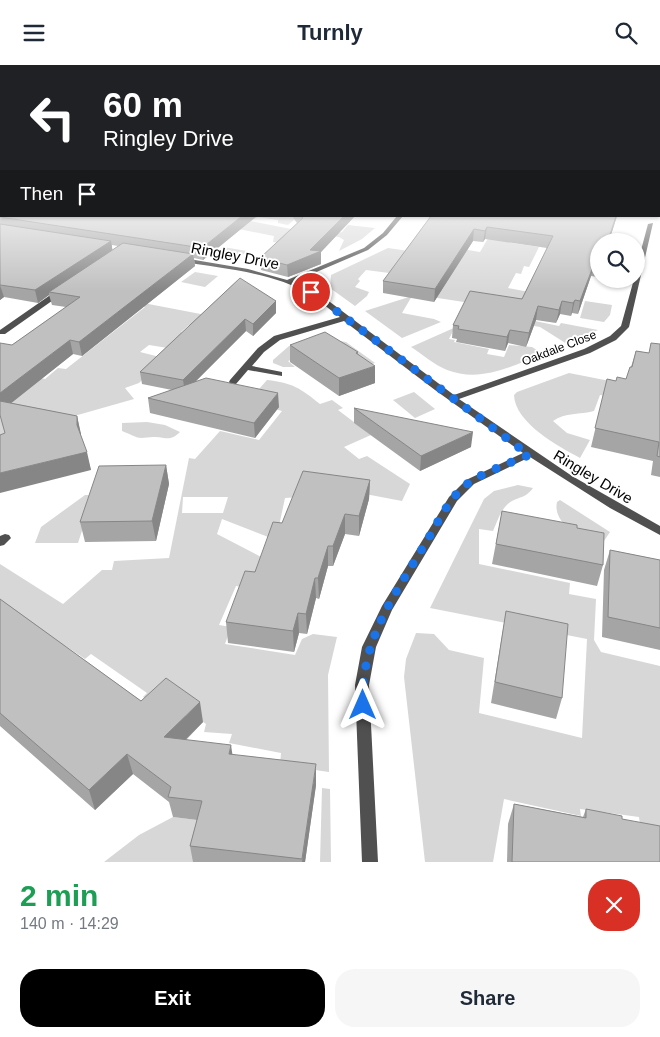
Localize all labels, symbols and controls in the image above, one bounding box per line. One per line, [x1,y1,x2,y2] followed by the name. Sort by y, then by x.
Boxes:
[20,19,48,47] icon: menu
[612,19,640,47] icon: search
[297,20,363,45] text: Turnly
[20,85,85,150] icon: left
[103,85,183,124] text: 60 m
[103,126,234,151] text: Ringley Drive
[73,180,101,208] icon: arrive
[20,183,63,204] text: Then
[590,233,645,288] map controls
[590,233,645,288] button: search
[190,239,280,272] street label: Ringley Drive
[290,271,332,313] pin
[297,278,325,306] icon: arrive
[520,327,599,369] street label: Oakdale Close
[551,446,636,507] street label: Ringley Drive
[336,678,388,730] position arrow
[20,879,98,912] text: 2 min
[588,879,640,931] button: close
[20,915,119,932] text: 140 m · 14:29
[20,969,325,1027] button: Exit
[335,969,640,1027] button: Share

